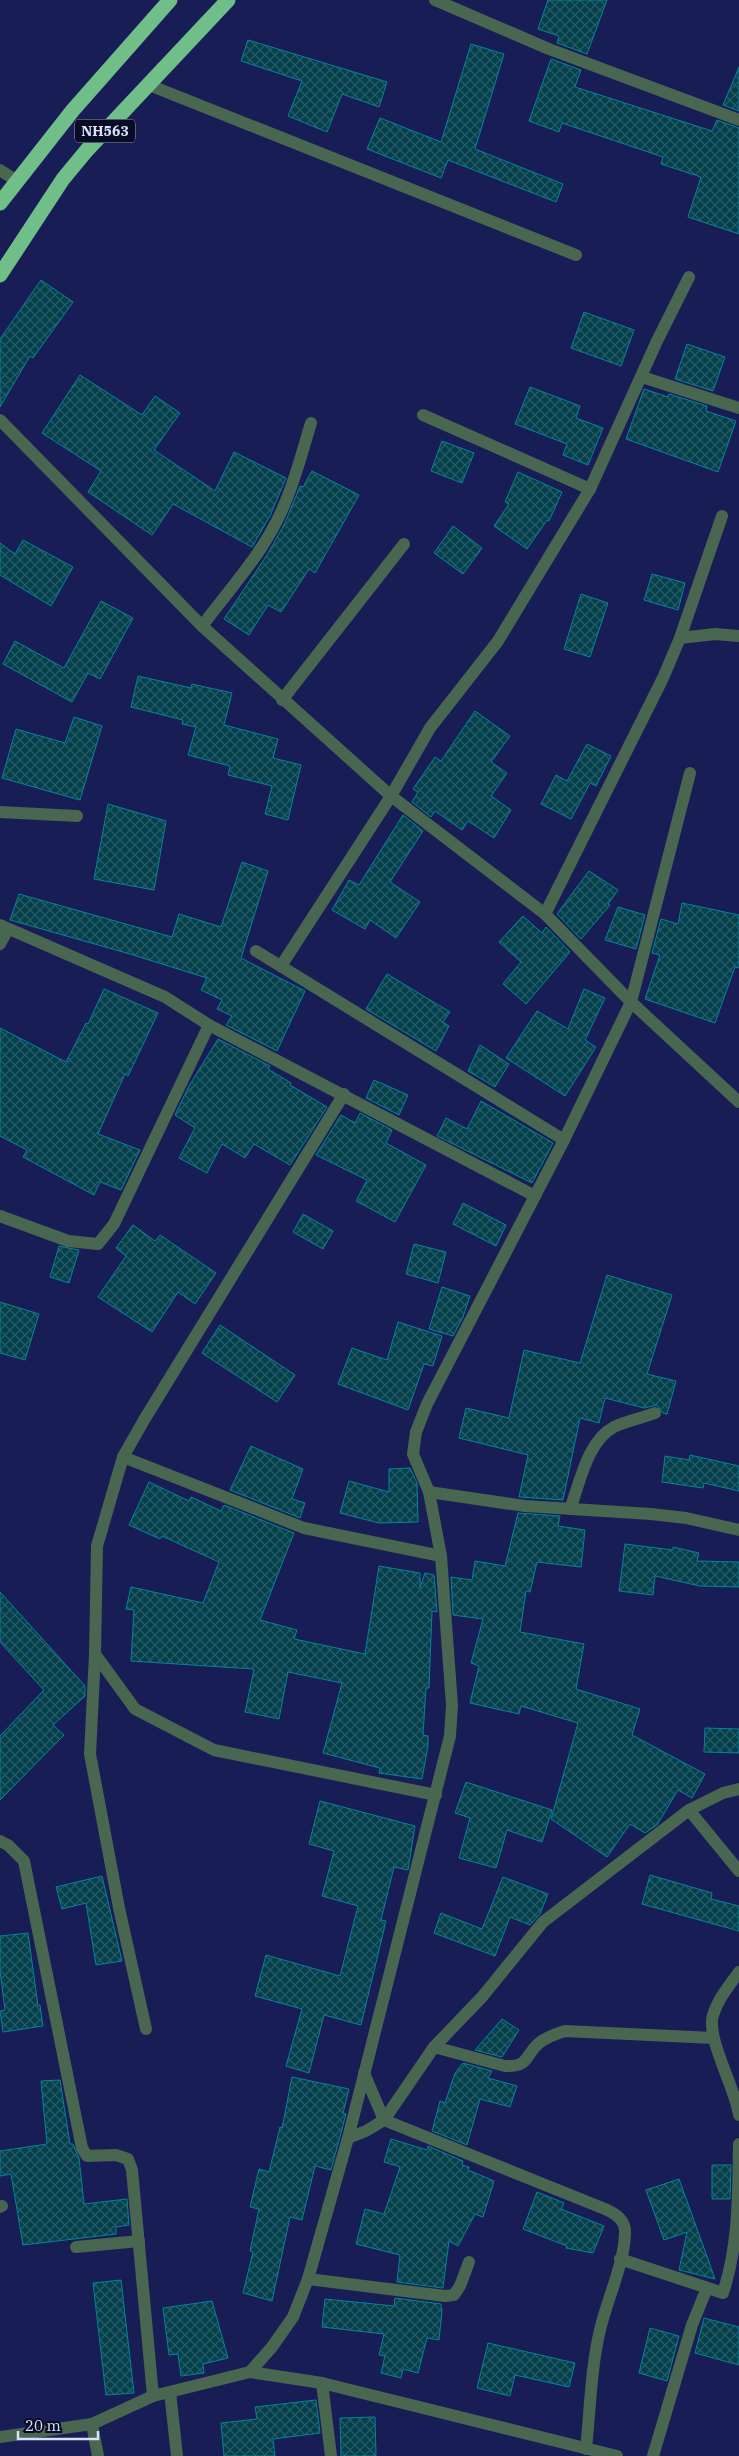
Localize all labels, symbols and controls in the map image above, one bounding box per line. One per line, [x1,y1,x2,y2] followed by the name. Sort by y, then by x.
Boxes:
[75,120,135,142] road number: NH563
[18,2408,98,2440] scale bar
[25,2416,61,2435] text: 20 m

